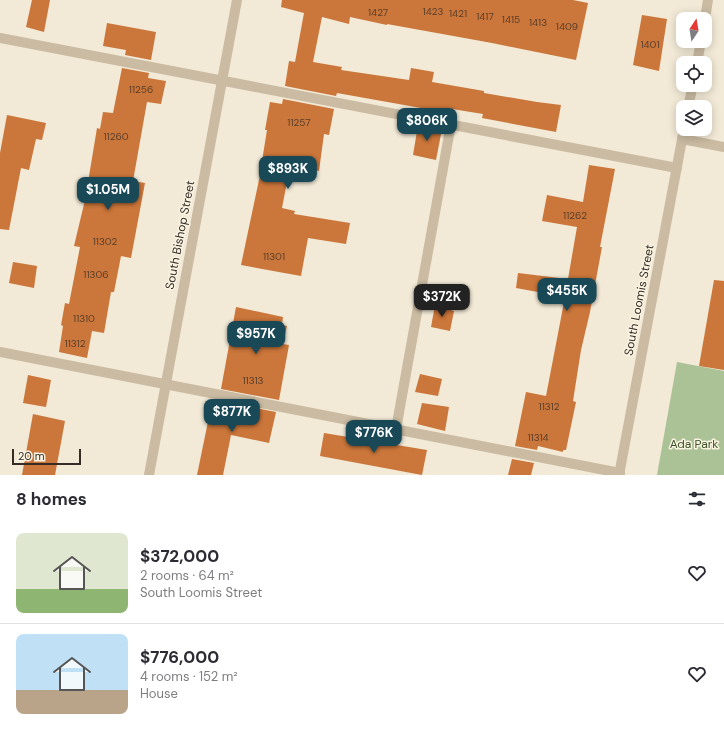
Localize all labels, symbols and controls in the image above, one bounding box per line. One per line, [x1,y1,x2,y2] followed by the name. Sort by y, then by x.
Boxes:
[423,5,444,18] house number: 1423
[368,6,388,19] house number: 1427
[449,7,467,20] house number: 1421
[476,10,494,23] house number: 1417
[676,12,712,48] north arrow
[676,12,712,136] map controls
[502,13,520,26] house number: 1415
[529,16,547,29] house number: 1413
[556,20,578,33] house number: 1409
[640,38,660,51] house number: 1401
[676,56,712,92] button: locate
[129,83,153,96] house number: 11256
[676,100,712,136] button: layers
[399,108,455,142] pin: $806K
[406,112,448,129] text: $806K
[287,116,311,129] house number: 11257
[103,130,129,143] house number: 11260
[260,156,316,190] pin: $893K
[268,160,308,177] text: $893K
[75,177,141,211] pin: $1.05M
[162,179,198,291] street label: South Bishop Street
[86,181,130,198] text: $1.05M
[563,209,587,222] house number: 11262
[93,235,118,248] house number: 11302
[620,243,658,357] street label: South Loomis Street
[263,250,285,263] house number: 11301
[83,268,109,281] house number: 11306
[539,278,595,312] pin: $455K
[547,282,587,299] text: $455K
[414,284,470,318] pin: $372K
[423,288,461,305] text: $372K
[73,312,95,325] house number: 11310
[228,321,284,355] pin: $957K
[236,325,276,342] text: $957K
[65,337,86,350] house number: 11312
[242,374,264,387] house number: 11313
[204,399,260,433] pin: $877K
[539,400,560,413] house number: 11312
[213,403,251,420] text: $877K
[346,420,402,454] pin: $776K
[355,424,393,441] text: $776K
[527,431,549,444] house number: 11314
[670,436,718,452] park label: Ada Park
[12,447,81,466] scale bar
[18,449,44,463] text: 20 m
[16,488,87,510] text: 8 homes
[686,488,708,510] icon: filters
[140,545,219,567] text: $372,000
[48,549,96,597] icon: home
[686,562,708,584] icon: heart
[140,567,234,584] text: 2 rooms · 64 m²
[140,584,262,601] text: South Loomis Street
[140,646,219,668] text: $776,000
[48,650,96,698] icon: home
[686,663,708,685] icon: heart
[140,668,238,685] text: 4 rooms · 152 m²
[140,685,178,702] text: House

